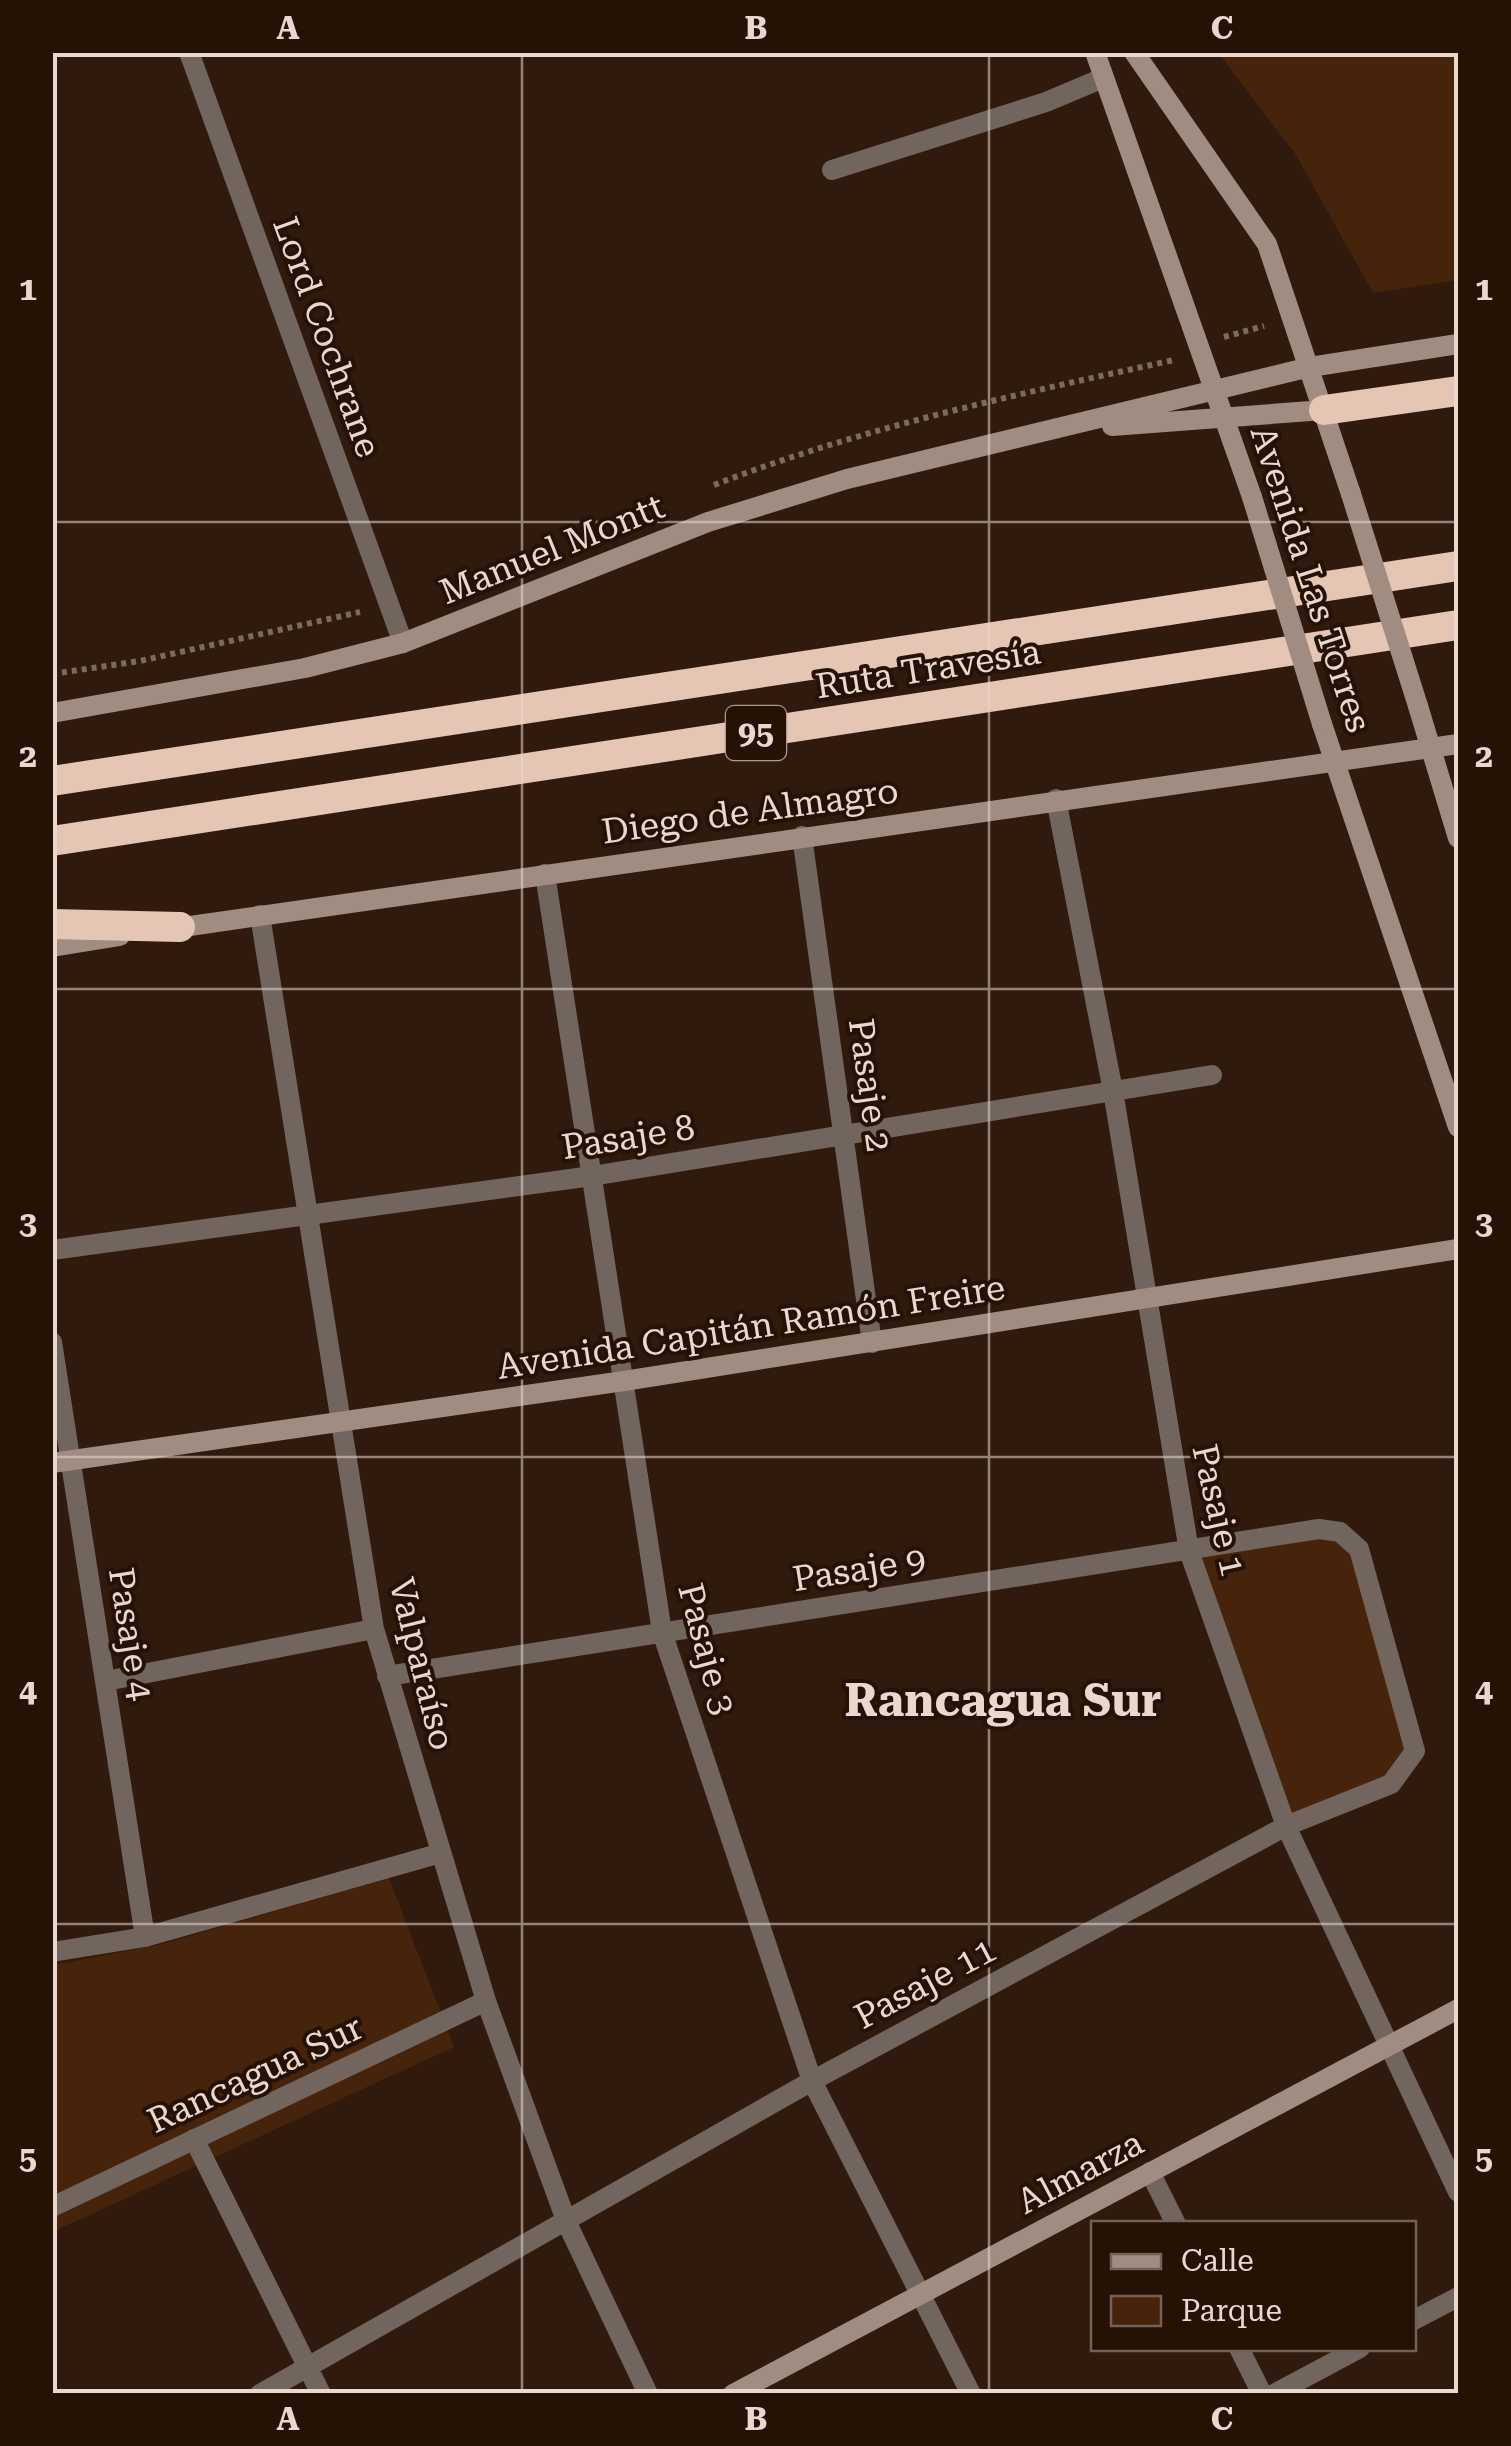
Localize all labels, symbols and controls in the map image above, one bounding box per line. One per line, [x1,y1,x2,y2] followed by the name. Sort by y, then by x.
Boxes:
[276,9,300,47] text: A
[744,9,768,47] text: B
[1211,9,1233,47] text: C
[264,212,389,463] street label: Lord Cochrane
[19,270,37,308] text: 1
[1475,270,1493,308] text: 1
[1242,421,1379,737] street label: Avenida Las Torres
[434,486,670,613] street label: Manuel Montt
[813,631,1043,707] street label: Ruta Travesía
[726,706,786,760] road number: 95
[19,737,37,775] text: 2
[1475,737,1493,775] text: 2
[599,770,901,853] street label: Diego de Almagro
[840,1016,899,1154] street label: Pasaje 2
[559,1107,697,1168] street label: Pasaje 8
[19,1204,37,1242] text: 3
[1475,1204,1493,1242] text: 3
[494,1267,1008,1388] street label: Avenida Capitán Ramón Freire
[1183,1440,1254,1580] street label: Pasaje 1
[790,1539,928,1600] street label: Pasaje 9
[100,1565,161,1704] street label: Pasaje 4
[380,1574,463,1754] street label: Valparaíso
[669,1579,744,1719] street label: Pasaje 3
[19,1672,37,1710] text: 4
[1475,1672,1493,1710] text: 4
[845,1674,1161,1727] district label: Rancagua Sur
[848,1929,1003,2038] street label: Pasaje 11
[142,2007,369,2142] street label: Rancagua Sur
[1010,2122,1150,2223] street label: Almarza
[19,2139,37,2177] text: 5
[1475,2139,1493,2177] text: 5
[1091,2221,1416,2351] legend
[1181,2243,1254,2278] text: Calle
[1181,2293,1282,2328] text: Parque
[276,2400,300,2438] text: A
[744,2400,768,2438] text: B
[1211,2400,1233,2438] text: C

